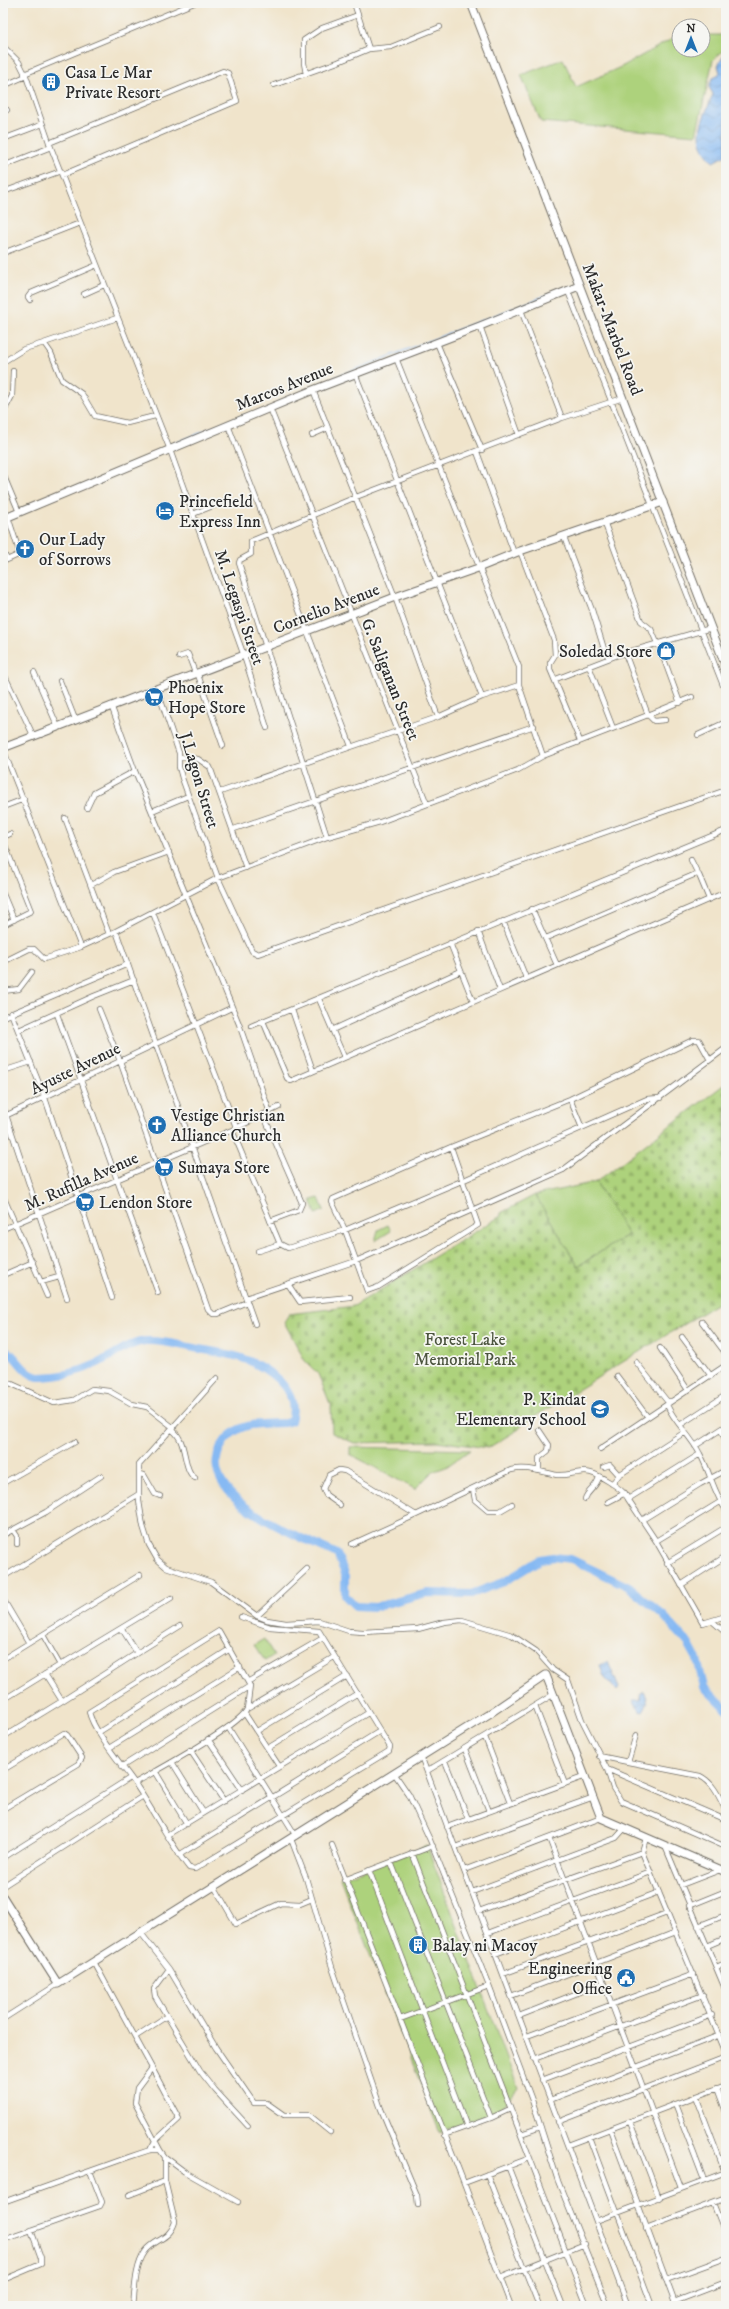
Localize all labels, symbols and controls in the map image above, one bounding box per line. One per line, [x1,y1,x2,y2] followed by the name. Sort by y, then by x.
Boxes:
[671,18,711,58] north arrow
[686,22,696,36] text: N
[65,62,161,104] place label: Casa Le Mar Private Resort
[40,71,62,93] building icon: Casa Le Mar Private Resort
[577,260,648,399] street label: Makar-Marbel Road
[233,357,336,416] street label: Marcos Avenue
[179,491,261,533] place label: Princefield Express Inn
[154,500,176,522] hotel icon: Princefield Express Inn
[39,529,111,571] place label: Our Lady of Sorrows
[14,538,36,560] church icon: Our Lady of Sorrows
[209,547,269,668] street label: M. Legaspi Street
[270,579,383,639] street label: Cornelio Avenue
[356,615,425,744] street label: G. Saliganan Street
[655,640,677,662] shop icon: Soledad Store
[559,641,652,663] place label: Soledad Store
[168,677,245,719] place label: Phoenix Hope Store
[143,686,165,708] supermarket icon: Phoenix Hope Store
[173,728,224,831] street label: J.Lagon Street
[27,1038,124,1100] street label: Ayuste Avenue
[170,1105,285,1147] place label: Vestige Christian Alliance Church
[146,1114,168,1136] church icon: Vestige Christian Alliance Church
[21,1147,142,1217] street label: M. Rufilla Avenue
[153,1156,175,1178] supermarket icon: Sumaya Store
[178,1157,270,1179] place label: Sumaya Store
[74,1191,96,1213] supermarket icon: Lendon Store
[99,1192,192,1214] place label: Lendon Store
[414,1329,516,1371] park label: Forest Lake Memorial Park
[456,1389,587,1431] place label: P. Kindat Elementary School
[589,1398,611,1420] school or university icon: P. Kindat Elementary School
[407,1934,429,1956] building icon: Balay ni Macoy
[432,1935,538,1957] place label: Balay ni Macoy
[528,1958,613,2000] place label: Engineering Office
[615,1967,637,1989] public building icon: Engineering Office

